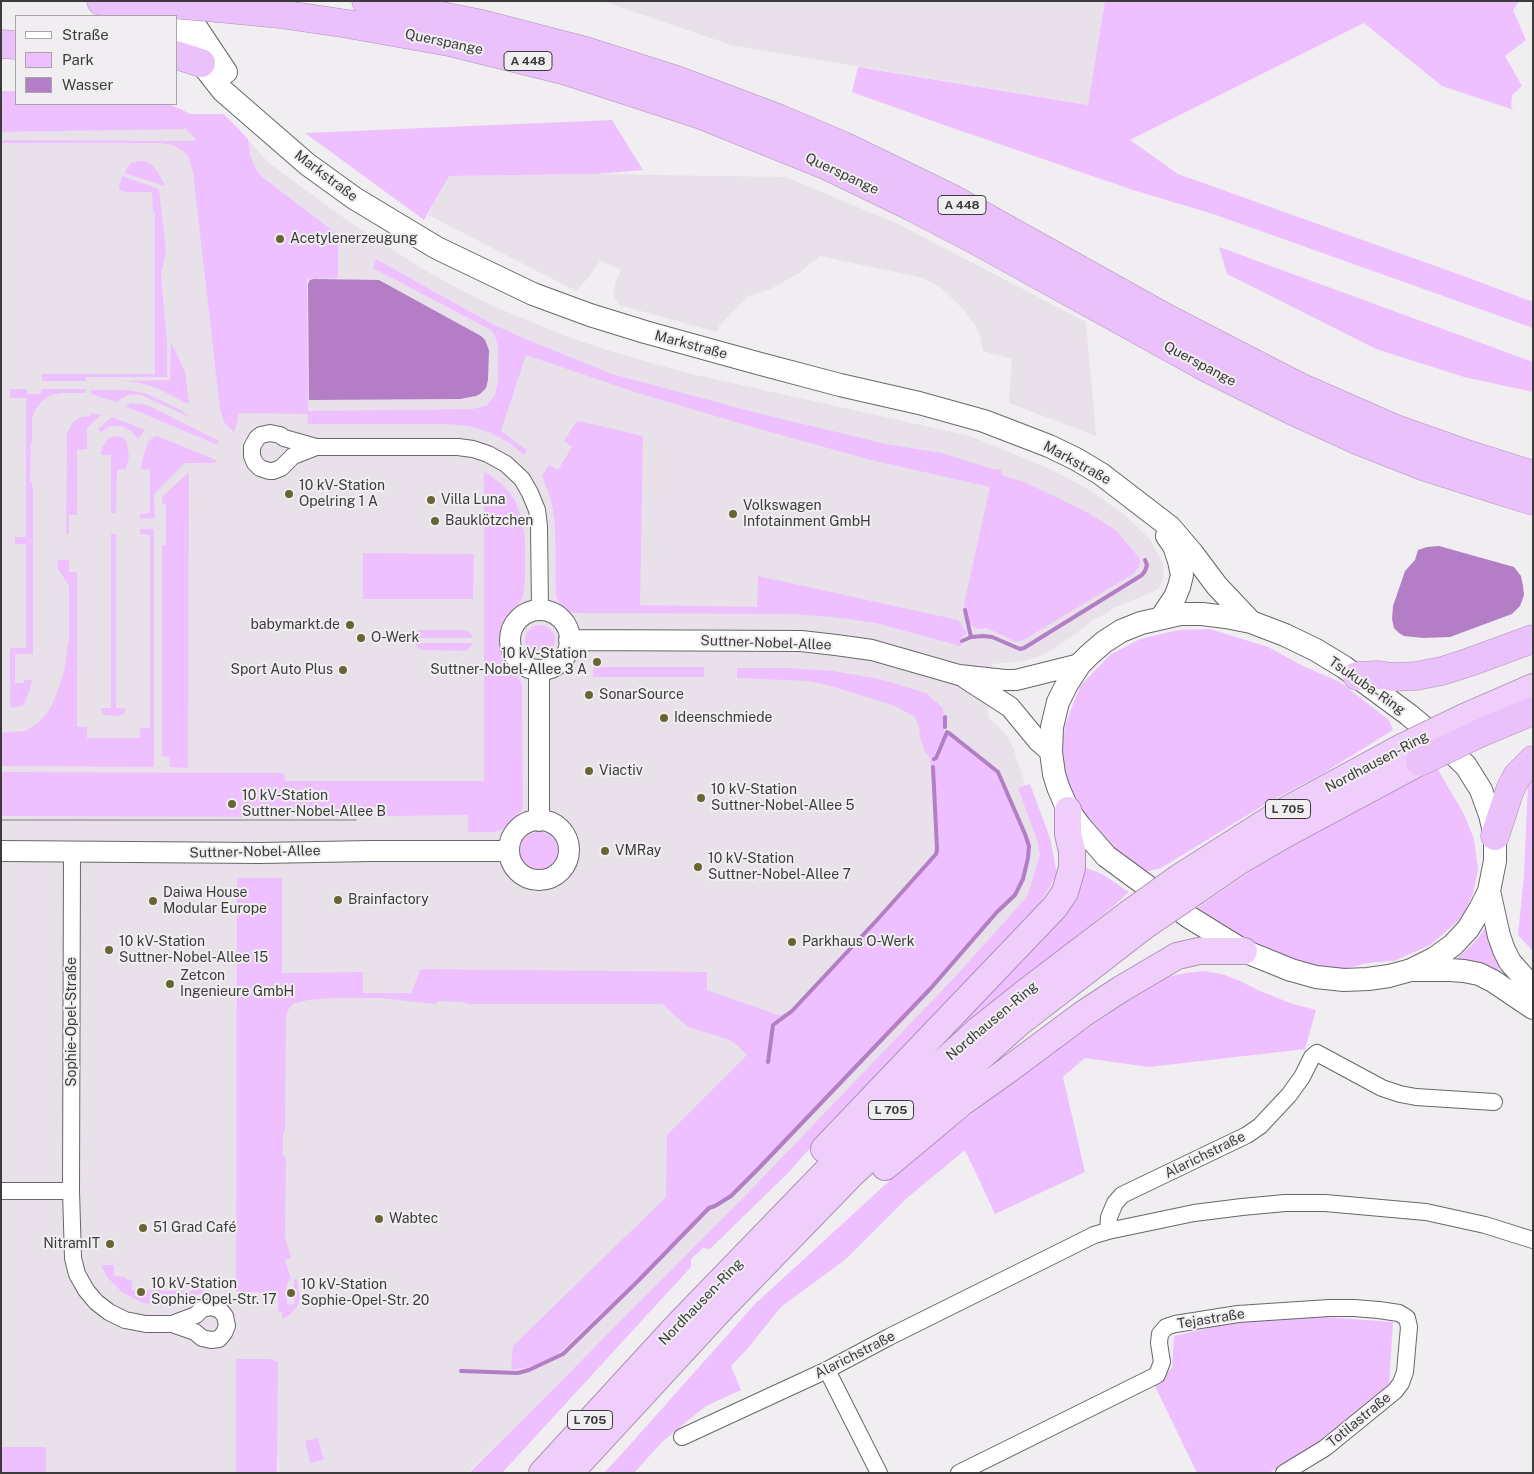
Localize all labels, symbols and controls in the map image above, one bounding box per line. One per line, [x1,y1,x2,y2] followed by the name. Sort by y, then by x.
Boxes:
[15,15,178,105] legend
[62,26,109,43] text: Straße
[403,26,485,58] street label: Querspange
[62,51,94,68] text: Park
[504,51,552,70] road number: A 448
[62,76,113,93] text: Wasser
[291,147,361,205] street label: Markstraße
[802,150,882,198] street label: Querspange
[938,196,986,214] road number: A 448
[290,231,417,247] place label: Acetylenerzeugung
[274,233,286,245] marker: Acetylenerzeugung
[653,327,729,363] street label: Markstraße
[1161,338,1239,390] street label: Querspange
[1040,438,1114,488] street label: Markstraße
[299,478,385,511] place label: 10 kV-Station Opelring 1 A
[283,488,295,500] marker: 10 kV-Station Opelring 1 A
[441,492,505,508] place label: Villa Luna
[425,494,437,506] marker: Villa Luna
[743,498,871,530] place label: Volkswagen Infotainment GmbH
[727,508,739,520] marker: Volkswagen Infotainment GmbH
[445,513,533,529] place label: Bauklötzchen
[429,515,441,527] marker: Bauklötzchen
[250,617,340,633] place label: babymarkt.de
[344,619,356,631] marker: babymarkt.de
[371,630,419,646] place label: O-Werk
[355,632,367,644] marker: O-Werk
[700,632,832,654] street label: Suttner-Nobel-Allee
[430,646,587,679] place label: 10 kV-Station Suttner-Nobel-Allee 3 A
[1325,653,1409,719] street label: Tsukuba-Ring
[591,656,603,668] marker: 10 kV-Station Suttner-Nobel-Allee 3 A
[231,662,333,678] place label: Sport Auto Plus
[337,664,349,676] marker: Sport Auto Plus
[599,687,684,703] place label: SonarSource
[583,689,595,701] marker: SonarSource
[674,710,773,726] place label: Ideenschmiede
[658,712,670,724] marker: Ideenschmiede
[1323,728,1431,796] street label: Nordhausen-Ring
[599,763,643,779] place label: Viactiv
[583,765,595,777] marker: Viactiv
[711,782,854,814] place label: 10 kV-Station Suttner-Nobel-Allee 5
[242,788,386,820] place label: 10 kV-Station Suttner-Nobel-Allee B
[695,792,707,804] marker: 10 kV-Station Suttner-Nobel-Allee 5
[226,798,238,810] marker: 10 kV-Station Suttner-Nobel-Allee B
[1266,800,1310,819] road number: L 705
[189,842,321,862] street label: Suttner-Nobel-Allee
[615,843,661,859] place label: VMRay
[599,845,611,857] marker: VMRay
[708,851,851,884] place label: 10 kV-Station Suttner-Nobel-Allee 7
[692,861,704,873] marker: 10 kV-Station Suttner-Nobel-Allee 7
[163,885,267,918] place label: Daiwa House Modular Europe
[348,892,429,908] place label: Brainfactory
[332,894,344,906] marker: Brainfactory
[147,895,159,907] marker: Daiwa House Modular Europe
[119,934,268,966] place label: 10 kV-Station Suttner-Nobel-Allee 15
[802,934,915,950] place label: Parkhaus O-Werk
[786,936,798,948] marker: Parkhaus O-Werk
[103,944,115,956] marker: 10 kV-Station Suttner-Nobel-Allee 15
[64,957,80,1087] street label: Sophie-Opel-Straße
[180,968,294,1000] place label: Zetcon Ingenieure GmbH
[164,978,176,990] marker: Zetcon Ingenieure GmbH
[943,978,1041,1064] street label: Nordhausen-Ring
[868,1100,914,1120] road number: L 705
[1162,1128,1248,1182] street label: Alarichstraße
[389,1211,438,1227] place label: Wabtec
[373,1213,385,1225] marker: Wabtec
[153,1220,236,1236] place label: 51 Grad Café
[137,1222,149,1234] marker: 51 Grad Café
[43,1236,100,1252] place label: NitramIT
[104,1238,116,1250] marker: NitramIT
[655,1255,747,1349] street label: Nordhausen-Ring
[151,1276,277,1308] place label: 10 kV-Station Sophie-Opel-Str. 17
[301,1277,429,1310] place label: 10 kV-Station Sophie-Opel-Str. 20
[135,1286,147,1298] marker: 10 kV-Station Sophie-Opel-Str. 17
[285,1287,297,1299] marker: 10 kV-Station Sophie-Opel-Str. 20
[1176,1305,1246,1333] street label: Tejastraße
[812,1328,898,1382] street label: Alarichstraße
[1324,1389,1394,1451] street label: Totilastraße
[568,1410,612,1430] road number: L 705

